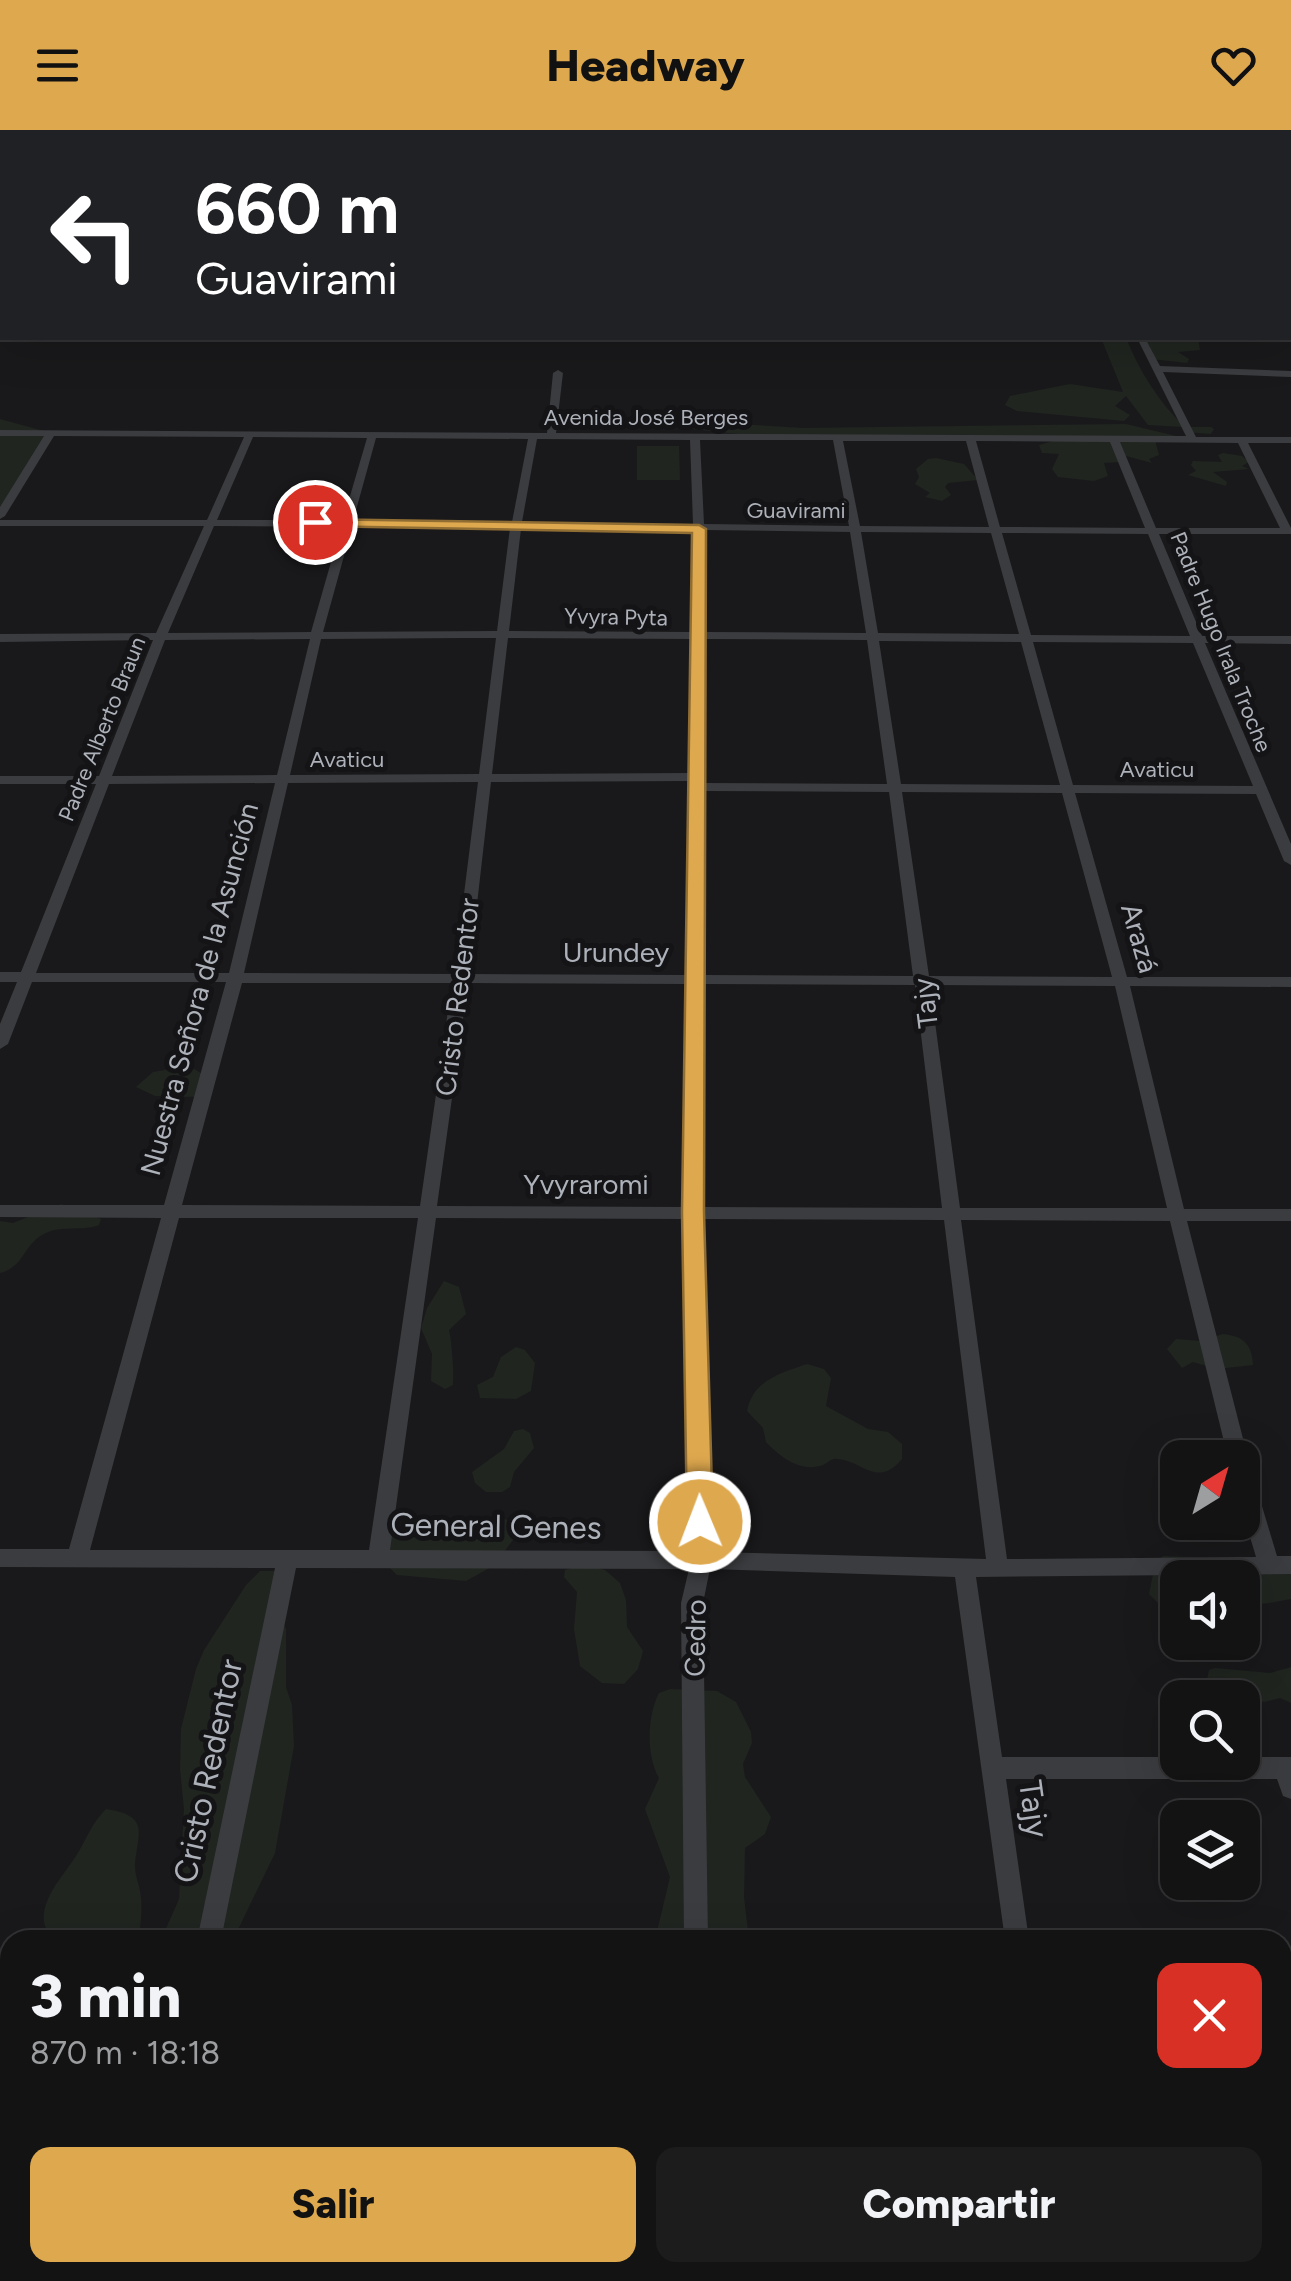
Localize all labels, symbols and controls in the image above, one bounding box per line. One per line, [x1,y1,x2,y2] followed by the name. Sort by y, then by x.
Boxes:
[30,38,85,93] icon: menu
[546,38,745,92] text: Headway
[1206,38,1261,93] icon: heart
[195,166,399,251] text: 660 m
[30,170,160,300] icon: left
[195,251,398,305] text: Guavirami
[544,404,748,431] street label: Avenida José Berges
[273,480,358,565] pin
[288,495,343,550] icon: arrive
[746,497,846,524] street label: Guavirami
[1164,528,1278,756] street label: Padre Hugo Irala Troche
[564,603,668,631] street label: Yvyra Pyta
[53,633,151,825] street label: Padre Alberto Braun
[310,746,384,773] street label: Avaticu
[1120,756,1194,783] street label: Avaticu
[133,799,265,1179] street label: Nuestra Señora de la Asunción
[428,896,486,1098] street label: Cristo Redentor
[1114,899,1166,977] street label: Arazá
[563,935,670,969] street label: Urundey
[905,976,945,1030] street label: Tajy
[523,1167,649,1201] street label: Yvyraromi
[1160,1440,1260,1540] north arrow
[1160,1440,1260,1900] map controls
[648,1470,752,1574] position arrow
[390,1505,602,1547] street label: General Genes
[1160,1560,1260,1660] button: sound
[677,1599,713,1677] street label: Cedro
[166,1656,250,1886] street label: Cristo Redentor
[1160,1680,1260,1780] button: search
[1011,1778,1057,1840] street label: Tajy
[1160,1800,1260,1900] button: layers
[30,1960,182,2032] text: 3 min
[1157,1963,1262,2068] button: close
[30,2034,220,2072] text: 870 m · 18:18
[30,2147,636,2262] button: Salir
[656,2147,1262,2262] button: Compartir

